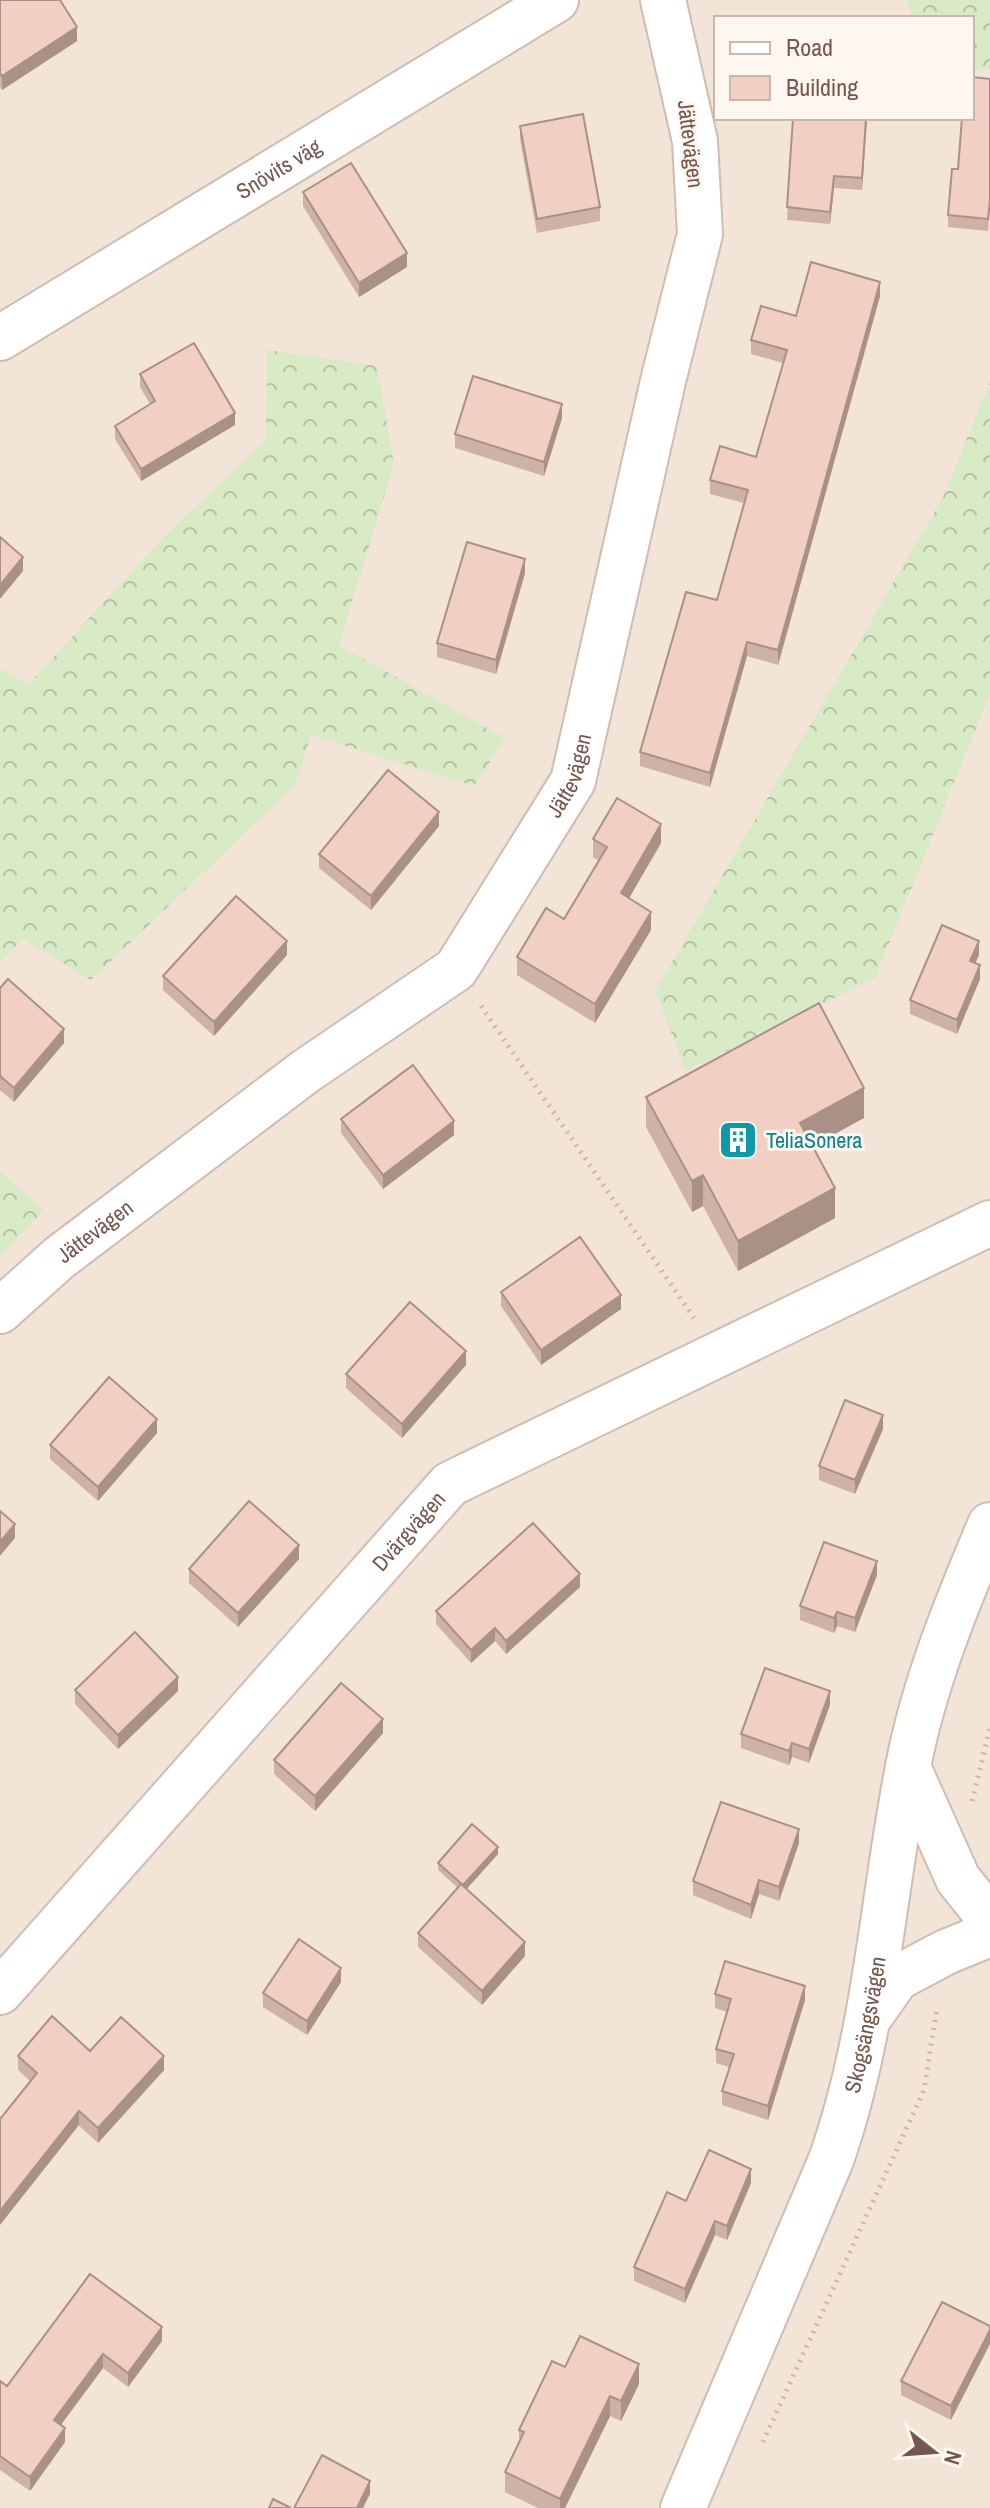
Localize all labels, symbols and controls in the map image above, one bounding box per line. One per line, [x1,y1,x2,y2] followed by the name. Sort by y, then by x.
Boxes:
[714,16,974,120] legend
[786,31,833,63] text: Road
[786,71,858,103] text: Building
[671,98,711,190] street label: Jättevägen
[230,131,327,206] street label: Snövits väg
[539,731,598,823] street label: Jättevägen
[717,1119,759,1161] building icon: TeliaSonera
[766,1125,862,1155] place label: TeliaSonera
[50,1192,139,1270] street label: Jättevägen
[365,1484,452,1577] street label: Dvärgvägen
[837,1954,893,2096] street label: Skogsängsvägen
[894,2412,974,2492] north arrow
[937,2447,969,2468] text: N

